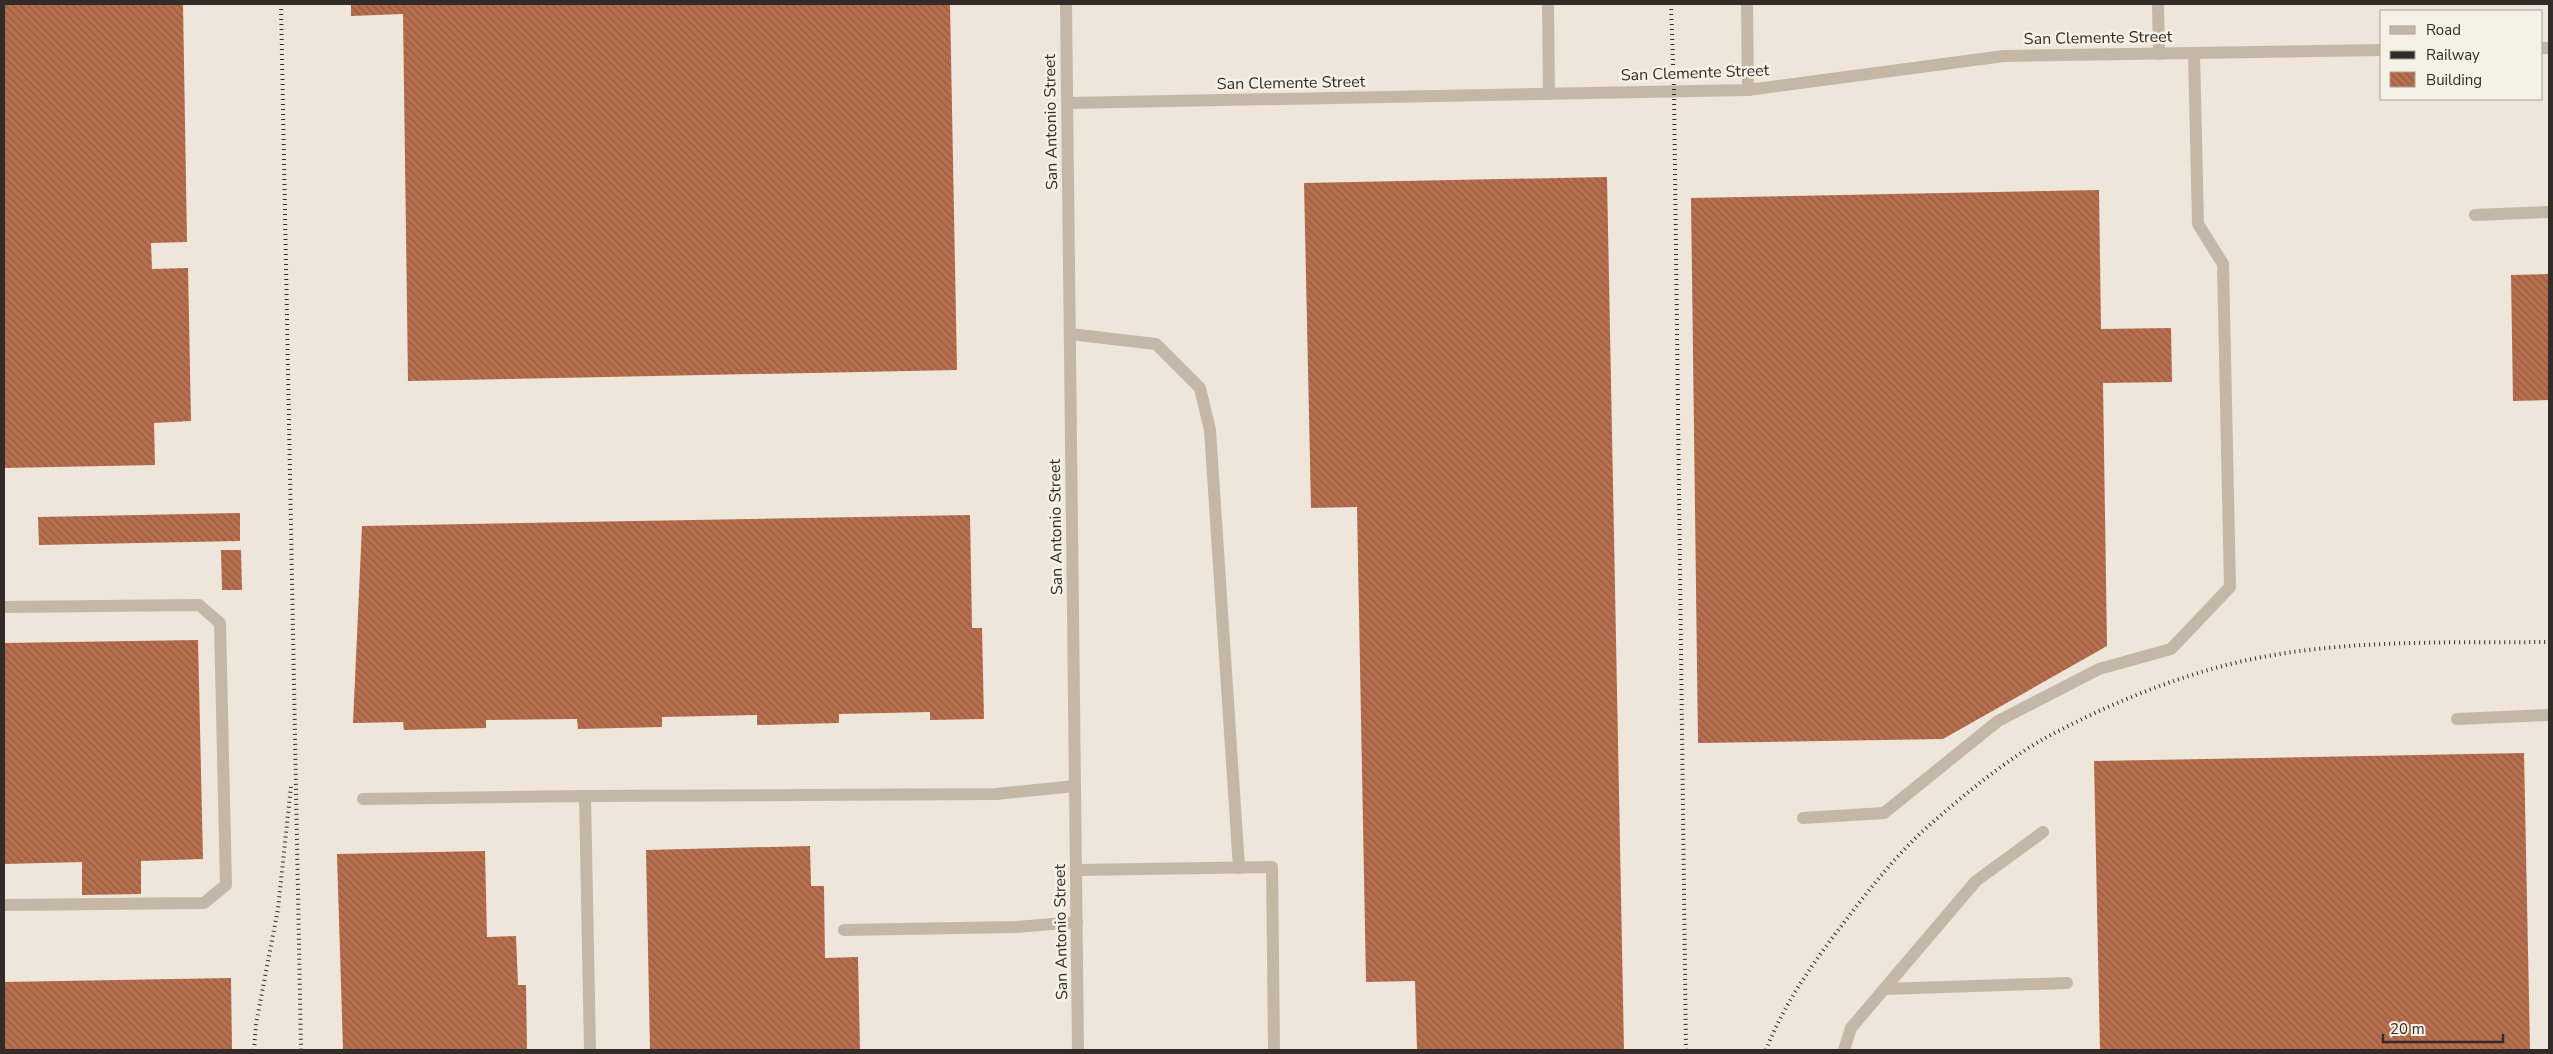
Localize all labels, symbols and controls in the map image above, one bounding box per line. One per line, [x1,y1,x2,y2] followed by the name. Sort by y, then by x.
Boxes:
[2380,10,2543,100] legend
[2426,20,2461,40] text: Road
[2024,26,2173,50] street label: San Clemente Street
[2426,45,2480,65] text: Railway
[1039,53,1063,190] street label: San Antonio Street
[1620,59,1770,87] street label: San Clemente Street
[2426,70,2482,90] text: Building
[1217,71,1366,95] street label: San Clemente Street
[1044,458,1068,595] street label: San Antonio Street
[1049,863,1073,1000] street label: San Antonio Street
[2383,1012,2503,1044] scale bar
[2390,1019,2425,1039] text: 20 m

